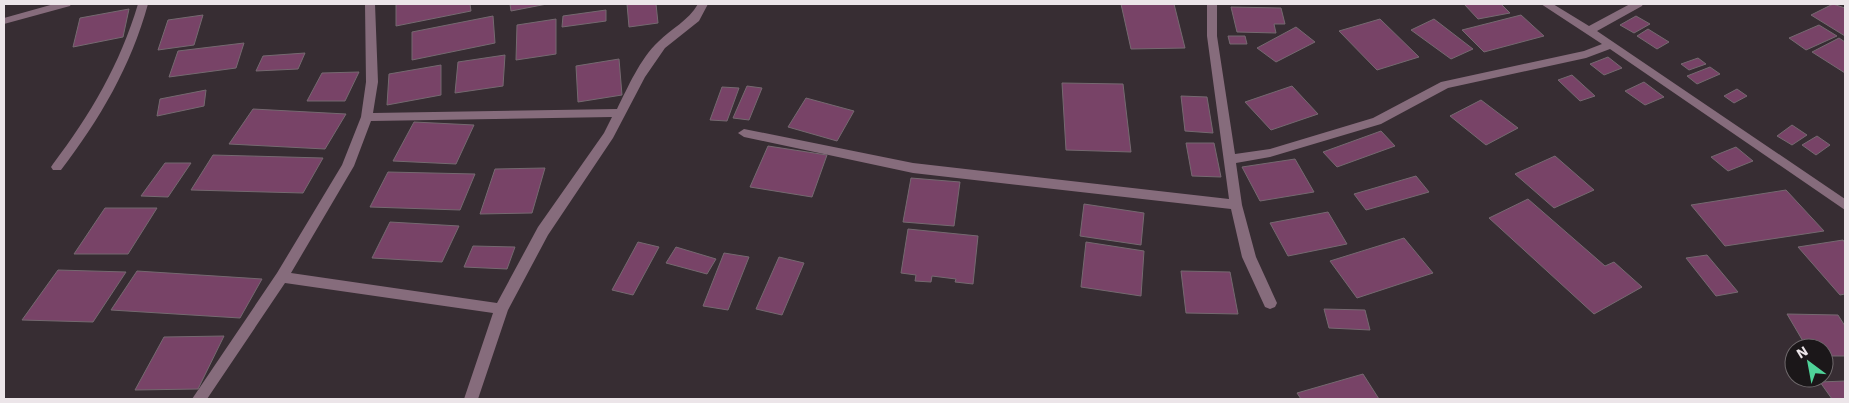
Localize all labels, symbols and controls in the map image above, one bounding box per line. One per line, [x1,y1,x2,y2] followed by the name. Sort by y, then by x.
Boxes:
[1784,338,1834,388] north arrow
[1793,342,1811,362] text: N

